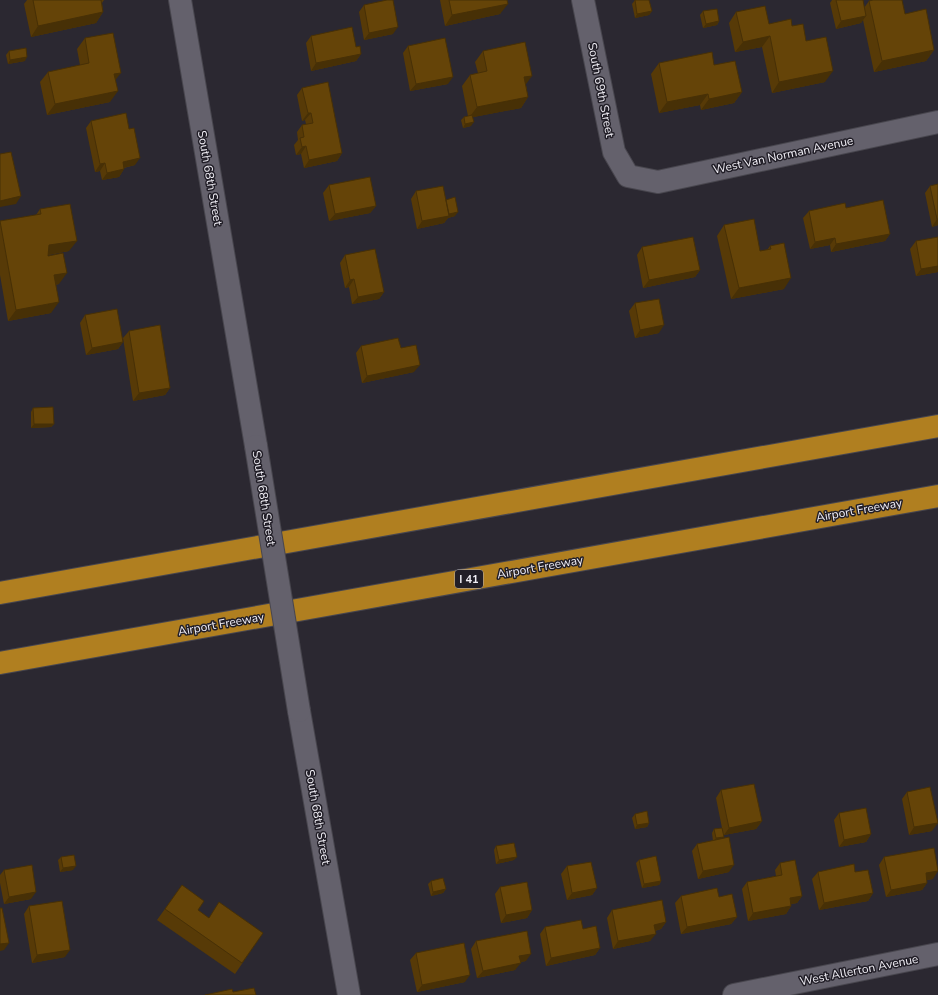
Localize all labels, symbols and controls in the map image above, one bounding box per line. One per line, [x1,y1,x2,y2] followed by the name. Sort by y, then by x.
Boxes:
[584,41,618,139] street label: South 69th Street
[194,129,226,228] street label: South 68th Street
[711,132,855,178] street label: West Van Norman Avenue
[249,449,280,548] street label: South 68th Street
[815,494,904,525] street label: Airport Freeway
[496,551,585,582] street label: Airport Freeway
[455,570,483,588] road number: I 41
[177,608,266,639] street label: Airport Freeway
[302,768,334,867] street label: South 68th Street
[798,951,920,989] street label: West Allerton Avenue

